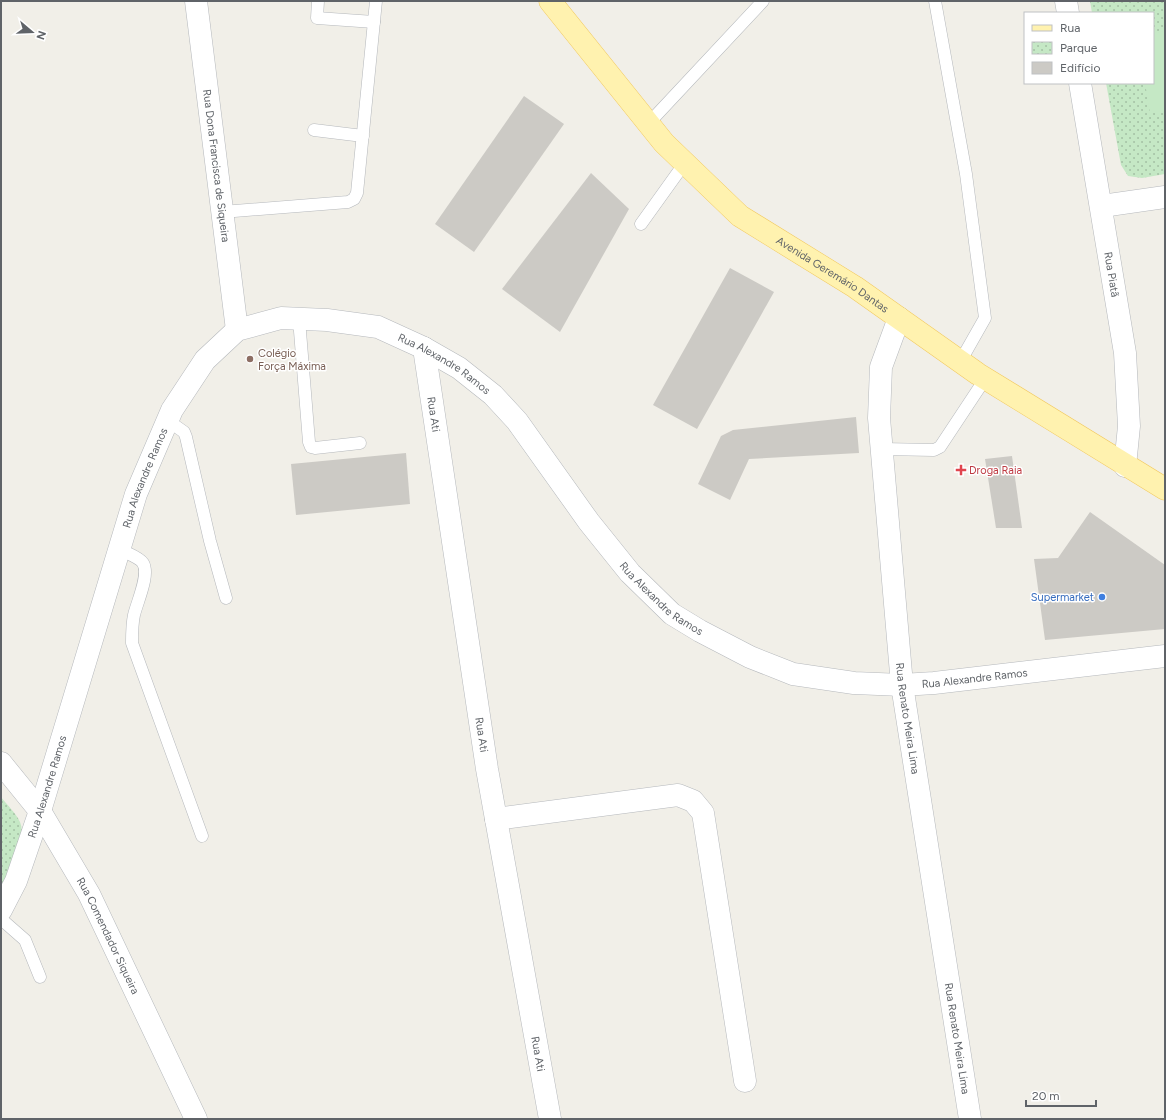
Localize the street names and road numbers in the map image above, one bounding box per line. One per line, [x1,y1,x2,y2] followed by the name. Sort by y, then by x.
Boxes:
[200,89,232,243] street label: Rua Dona Francisca de Siqueira
[774,234,891,316] street label: Avenida Geremário Dantas
[1101,251,1122,298] street label: Rua Piatã
[396,331,493,397] street label: Rua Alexandre Ramos
[424,396,442,433] street label: Rua Ati
[120,426,171,530] street label: Rua Alexandre Ramos
[617,559,705,638] street label: Rua Alexandre Ramos
[893,662,922,775] street label: Rua Renato Meira Lima
[921,666,1028,691] street label: Rua Alexandre Ramos
[472,716,490,753] street label: Rua Ati
[25,734,69,840] street label: Rua Alexandre Ramos
[74,875,142,996] street label: Rua Comendador Siqueira
[942,982,972,1095] street label: Rua Renato Meira Lima
[528,1035,547,1072] street label: Rua Ati

